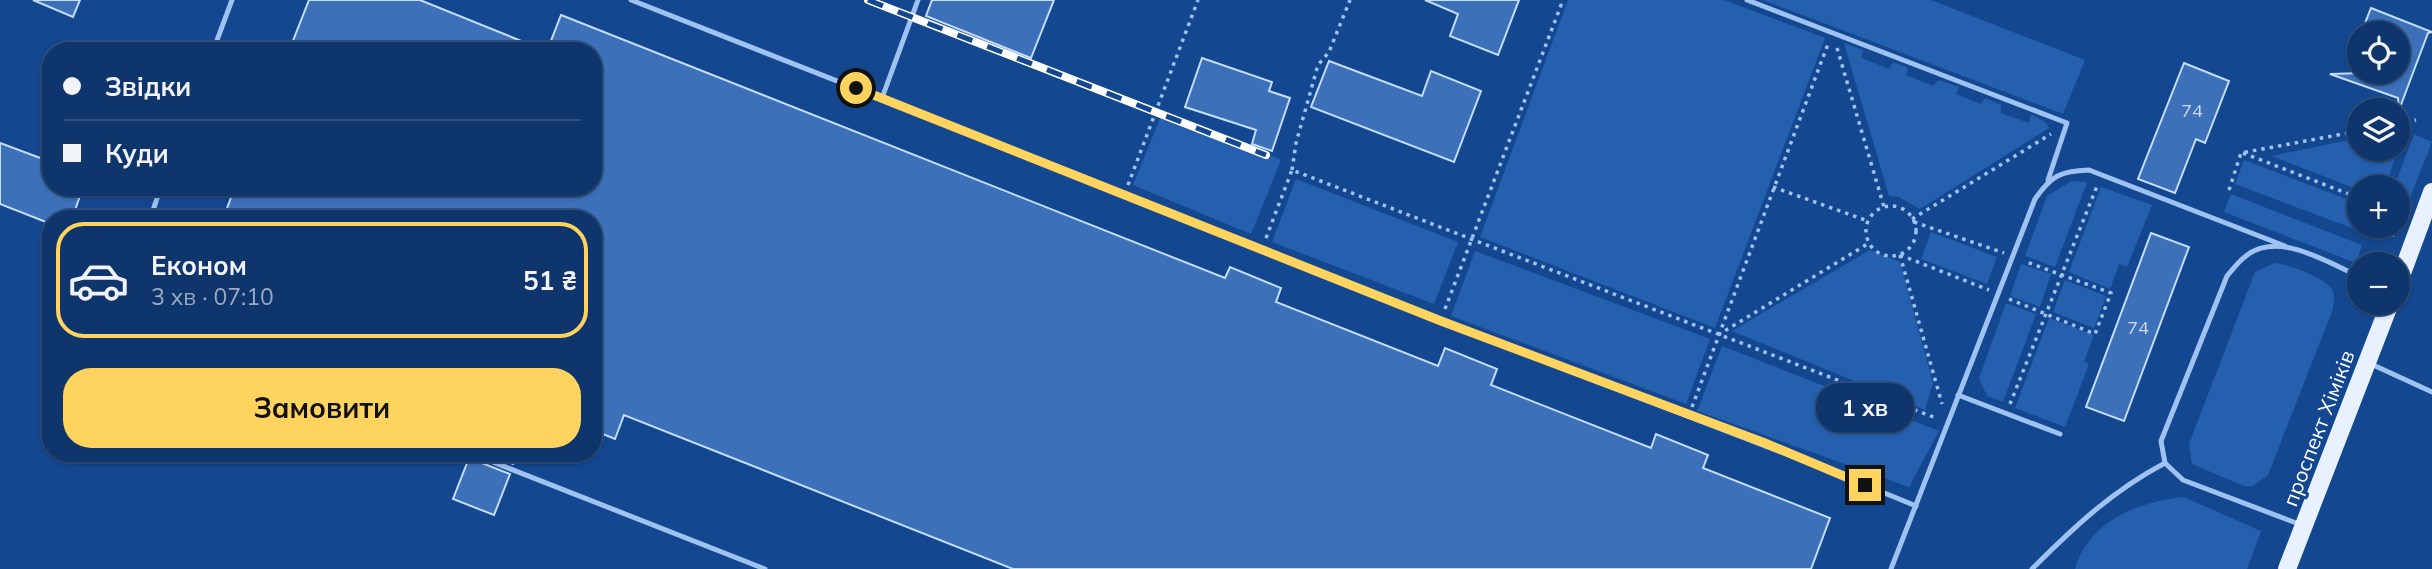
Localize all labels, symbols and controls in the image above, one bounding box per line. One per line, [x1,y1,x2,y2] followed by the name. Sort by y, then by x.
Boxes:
[2347,21,2410,315] map controls
[2347,21,2410,84] button: locate
[105,70,191,103] text: Звідки
[840,72,872,104] route start
[2347,98,2410,161] button: layers
[2181,99,2203,122] house number: 74
[105,137,169,170] text: Куди
[2347,175,2410,238] button: +
[67,249,130,312] icon: car
[151,249,247,282] text: Економ
[2347,252,2410,315] button: −
[523,264,577,297] text: 51 ₴
[151,282,274,311] text: 3 хв · 07:10
[2127,316,2149,339] house number: 74
[2276,346,2360,510] street label: проспект Хіміків
[63,368,581,448] button: Замовити
[1816,384,1914,433] callout: 1 хв
[1842,393,1888,422] text: 1 хв
[1849,469,1881,501] route end

